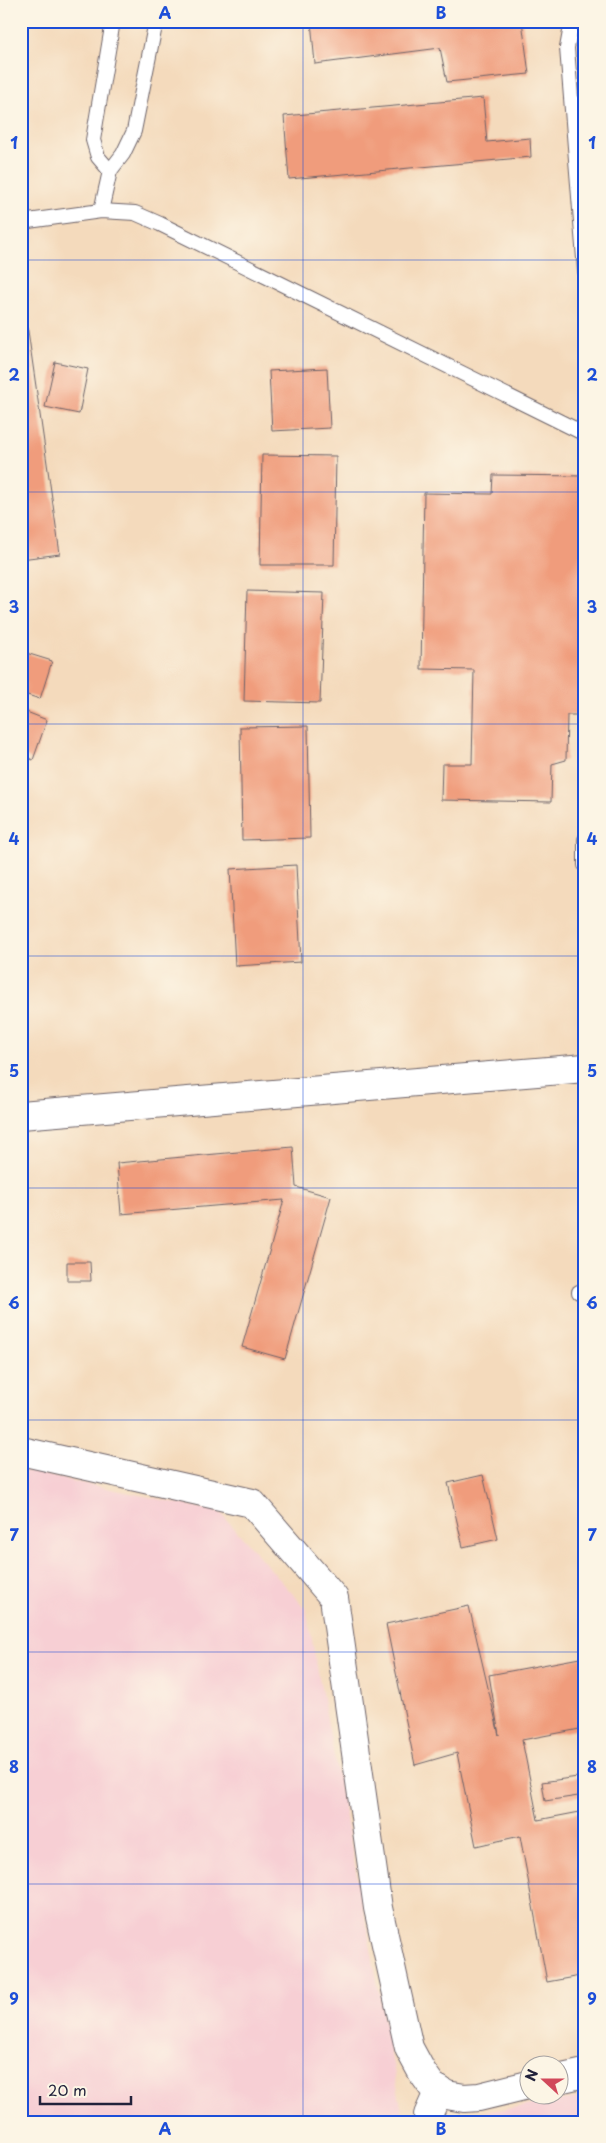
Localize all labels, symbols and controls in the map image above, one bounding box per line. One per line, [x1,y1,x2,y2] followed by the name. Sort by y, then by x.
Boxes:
[159,0,172,24] text: A
[436,0,447,24] text: B
[10,130,18,154] text: 1
[588,130,596,154] text: 1
[8,362,20,386] text: 2
[586,362,598,386] text: 2
[9,594,19,618] text: 3
[587,594,597,618] text: 3
[9,826,20,850] text: 4
[587,826,598,850] text: 4
[9,1058,19,1082] text: 5
[587,1058,597,1082] text: 5
[8,1290,20,1314] text: 6
[586,1290,598,1314] text: 6
[9,1522,19,1546] text: 7
[587,1522,597,1546] text: 7
[9,1754,19,1778] text: 8
[587,1754,597,1778] text: 8
[9,1986,19,2010] text: 9
[587,1986,597,2010] text: 9
[518,2056,568,2106] north arrow
[520,2066,543,2084] text: N
[40,2073,131,2105] scale bar
[48,2078,87,2101] text: 20 m
[159,2116,172,2140] text: A
[436,2116,447,2140] text: B

